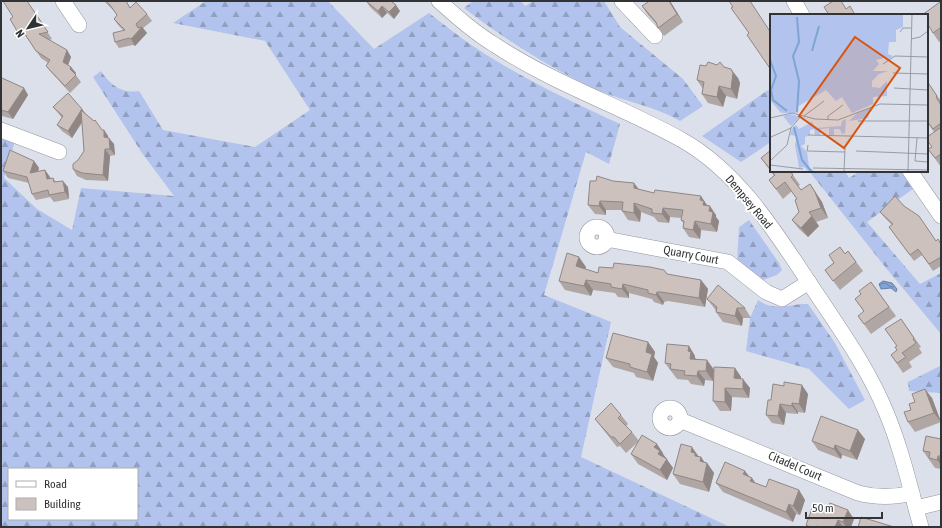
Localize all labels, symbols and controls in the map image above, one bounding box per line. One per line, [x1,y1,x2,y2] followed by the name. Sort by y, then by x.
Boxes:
[8,8,48,48] north arrow
[770,14,928,172] inset map
[13,28,27,40] text: N
[723,172,775,232] street label: Dempsey Road
[662,243,720,267] street label: Quarry Court
[766,448,824,484] street label: Citadel Court
[8,468,138,520] legend
[44,477,67,491] text: Road
[806,494,882,520] scale bar
[44,497,82,511] text: Building
[812,501,834,515] text: 50 m

